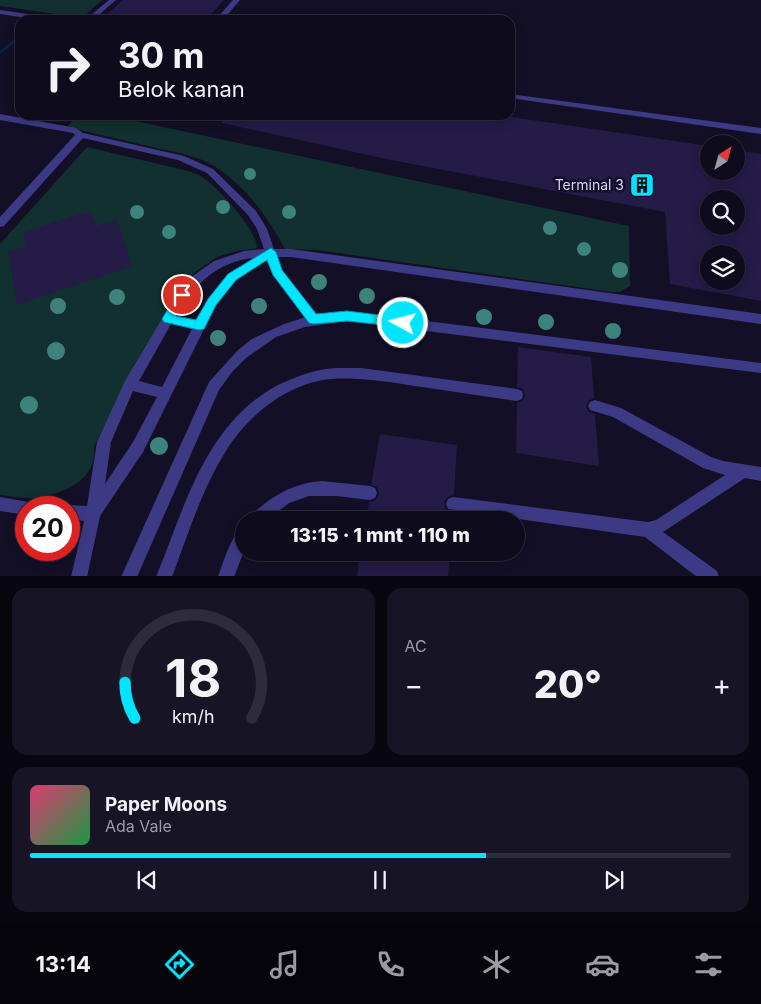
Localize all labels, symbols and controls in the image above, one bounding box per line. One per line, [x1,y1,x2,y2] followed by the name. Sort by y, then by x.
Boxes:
[118,34,204,76] text: 30 m
[35,35,100,100] icon: right
[118,76,245,102] text: Belok kanan
[700,135,745,180] north arrow
[700,135,745,290] map controls
[629,172,655,198] building icon: Terminal 3
[555,176,624,193] place label: Terminal 3
[700,190,745,235] button: search
[700,245,745,290] button: layers
[161,274,203,316] pin
[168,281,196,309] icon: arrive
[376,296,428,348] position arrow
[15,496,80,561] speed limit sign: 20
[290,524,470,547] text: 13:15 · 1 mnt · 110 m
[405,636,427,656] text: AC
[165,647,221,710] text: 18
[534,661,602,707] text: 20°
[405,668,423,702] text: −
[712,668,731,702] text: +
[172,706,214,727] text: km/h
[105,793,227,816] text: Paper Moons
[105,816,172,836] text: Ada Vale
[133,866,161,894] icon: previous
[366,866,394,894] icon: pause
[600,866,628,894] icon: next
[162,947,197,982] icon: directions
[267,947,302,982] icon: music
[373,947,408,982] icon: phone
[479,947,514,982] icon: climate
[585,947,620,982] icon: car
[691,947,726,982] icon: filters
[35,951,91,977] text: 13:14

